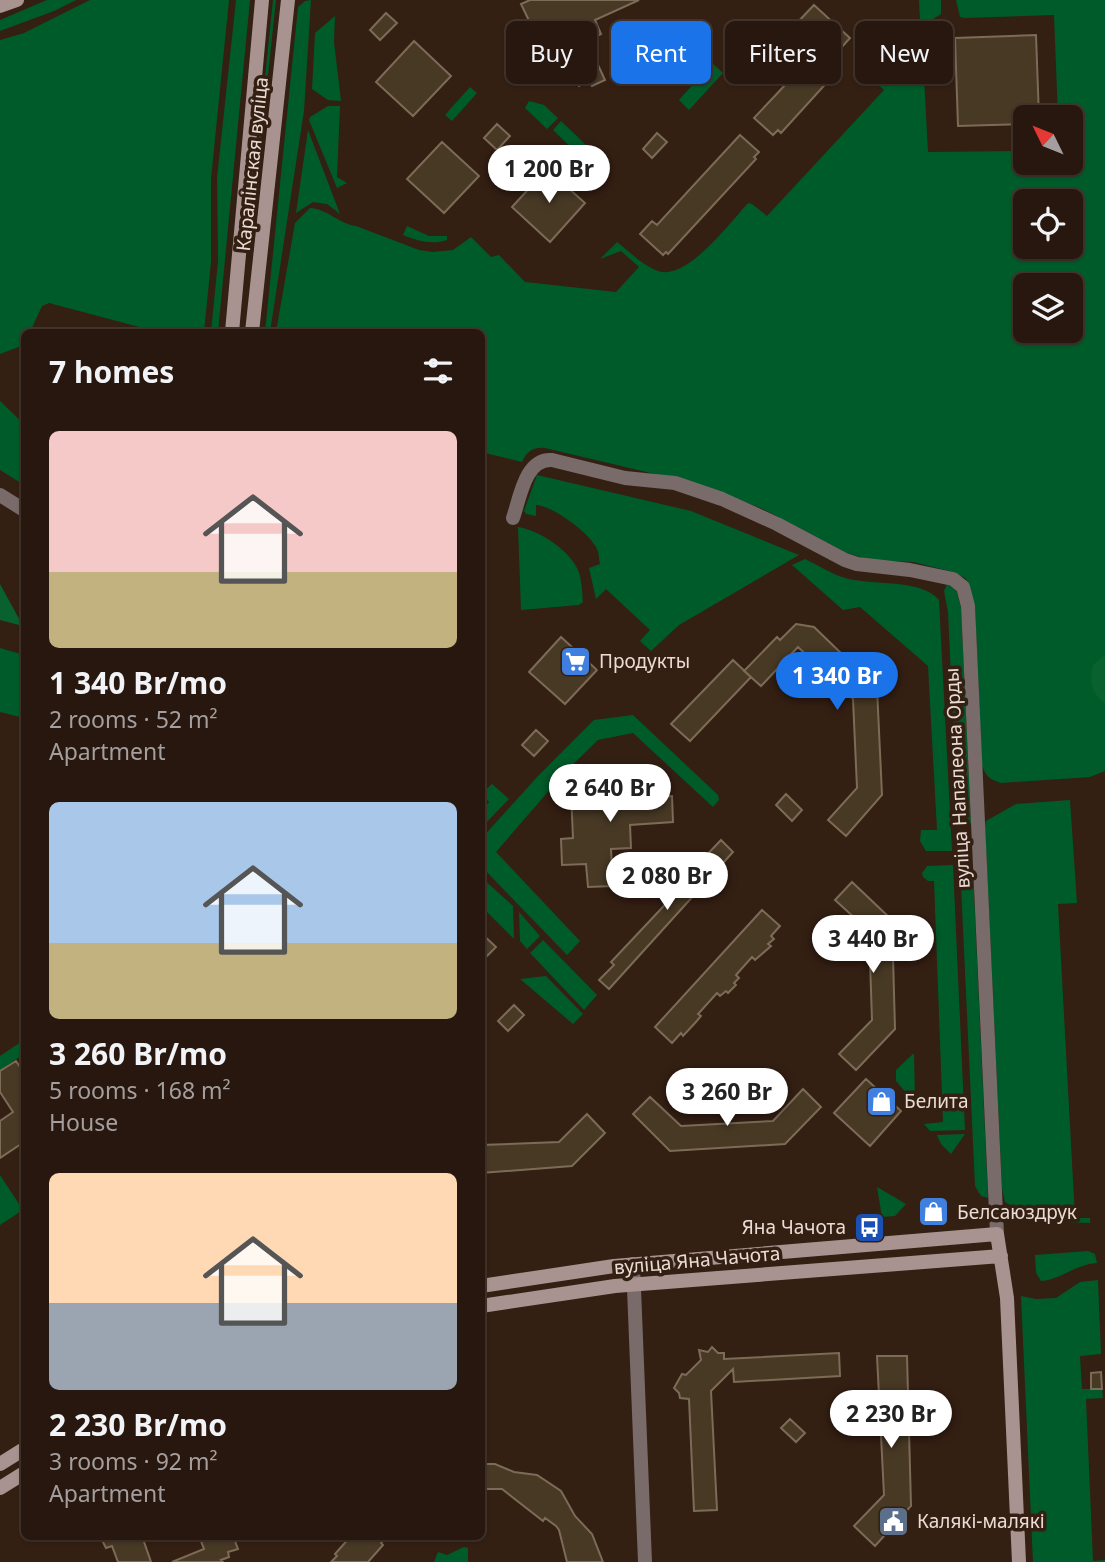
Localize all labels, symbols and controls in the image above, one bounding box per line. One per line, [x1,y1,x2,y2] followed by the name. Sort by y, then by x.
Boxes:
[506,21,597,84] chip: Buy
[611,21,711,84] chip: Rent
[725,21,841,84] chip: Filters
[855,21,953,84] chip: New
[230,76,274,252] street label: Каралінская вуліца
[1013,105,1083,175] north arrow
[1013,105,1083,343] map controls
[477,146,621,205] pin: 1 200 Br
[504,152,594,184] text: 1 200 Br
[1013,189,1083,259] button: locate
[1013,273,1083,343] button: layers
[49,351,174,392] text: 7 homes
[419,352,457,390] icon: filters
[190,476,316,602] icon: home
[559,644,593,678] supermarket icon: Продукты
[599,648,690,674] place label: Продукты
[765,652,909,712] pin: 1 340 Br
[792,659,882,691] text: 1 340 Br
[49,662,227,703] text: 1 340 Br/mo
[938,667,976,889] street label: вуліца Напалеона Орды
[49,703,218,735] text: 2 rooms · 52 m²
[49,735,166,767] text: Apartment
[538,764,682,824] pin: 2 640 Br
[565,771,655,803] text: 2 640 Br
[190,847,316,973] icon: home
[595,852,739,912] pin: 2 080 Br
[622,859,712,891] text: 2 080 Br
[801,916,945,975] pin: 3 440 Br
[828,922,918,954] text: 3 440 Br
[49,1033,227,1074] text: 3 260 Br/mo
[655,1068,799,1128] pin: 3 260 Br
[49,1074,231,1106] text: 5 rooms · 168 m²
[682,1075,772,1107] text: 3 260 Br
[864,1084,898,1118] shop icon: Белита
[904,1088,969,1114] place label: Белита
[49,1106,118,1138] text: House
[917,1195,951,1229] shop icon: Белсаюздрук
[957,1199,1077,1225] place label: Белсаюздрук
[852,1210,886,1244] bus stop icon: Яна Чачота
[742,1214,846,1240] place label: Яна Чачота
[190,1218,316,1344] icon: home
[613,1240,781,1280] street label: вуліца Яна Чачота
[819,1390,963,1450] pin: 2 230 Br
[846,1397,936,1429] text: 2 230 Br
[49,1404,227,1445] text: 2 230 Br/mo
[49,1445,218,1477] text: 3 rooms · 92 m²
[49,1477,166,1509] text: Apartment
[877,1504,911,1538] public building icon: Калякі-малякі
[917,1508,1045,1534] place label: Калякі-малякі

